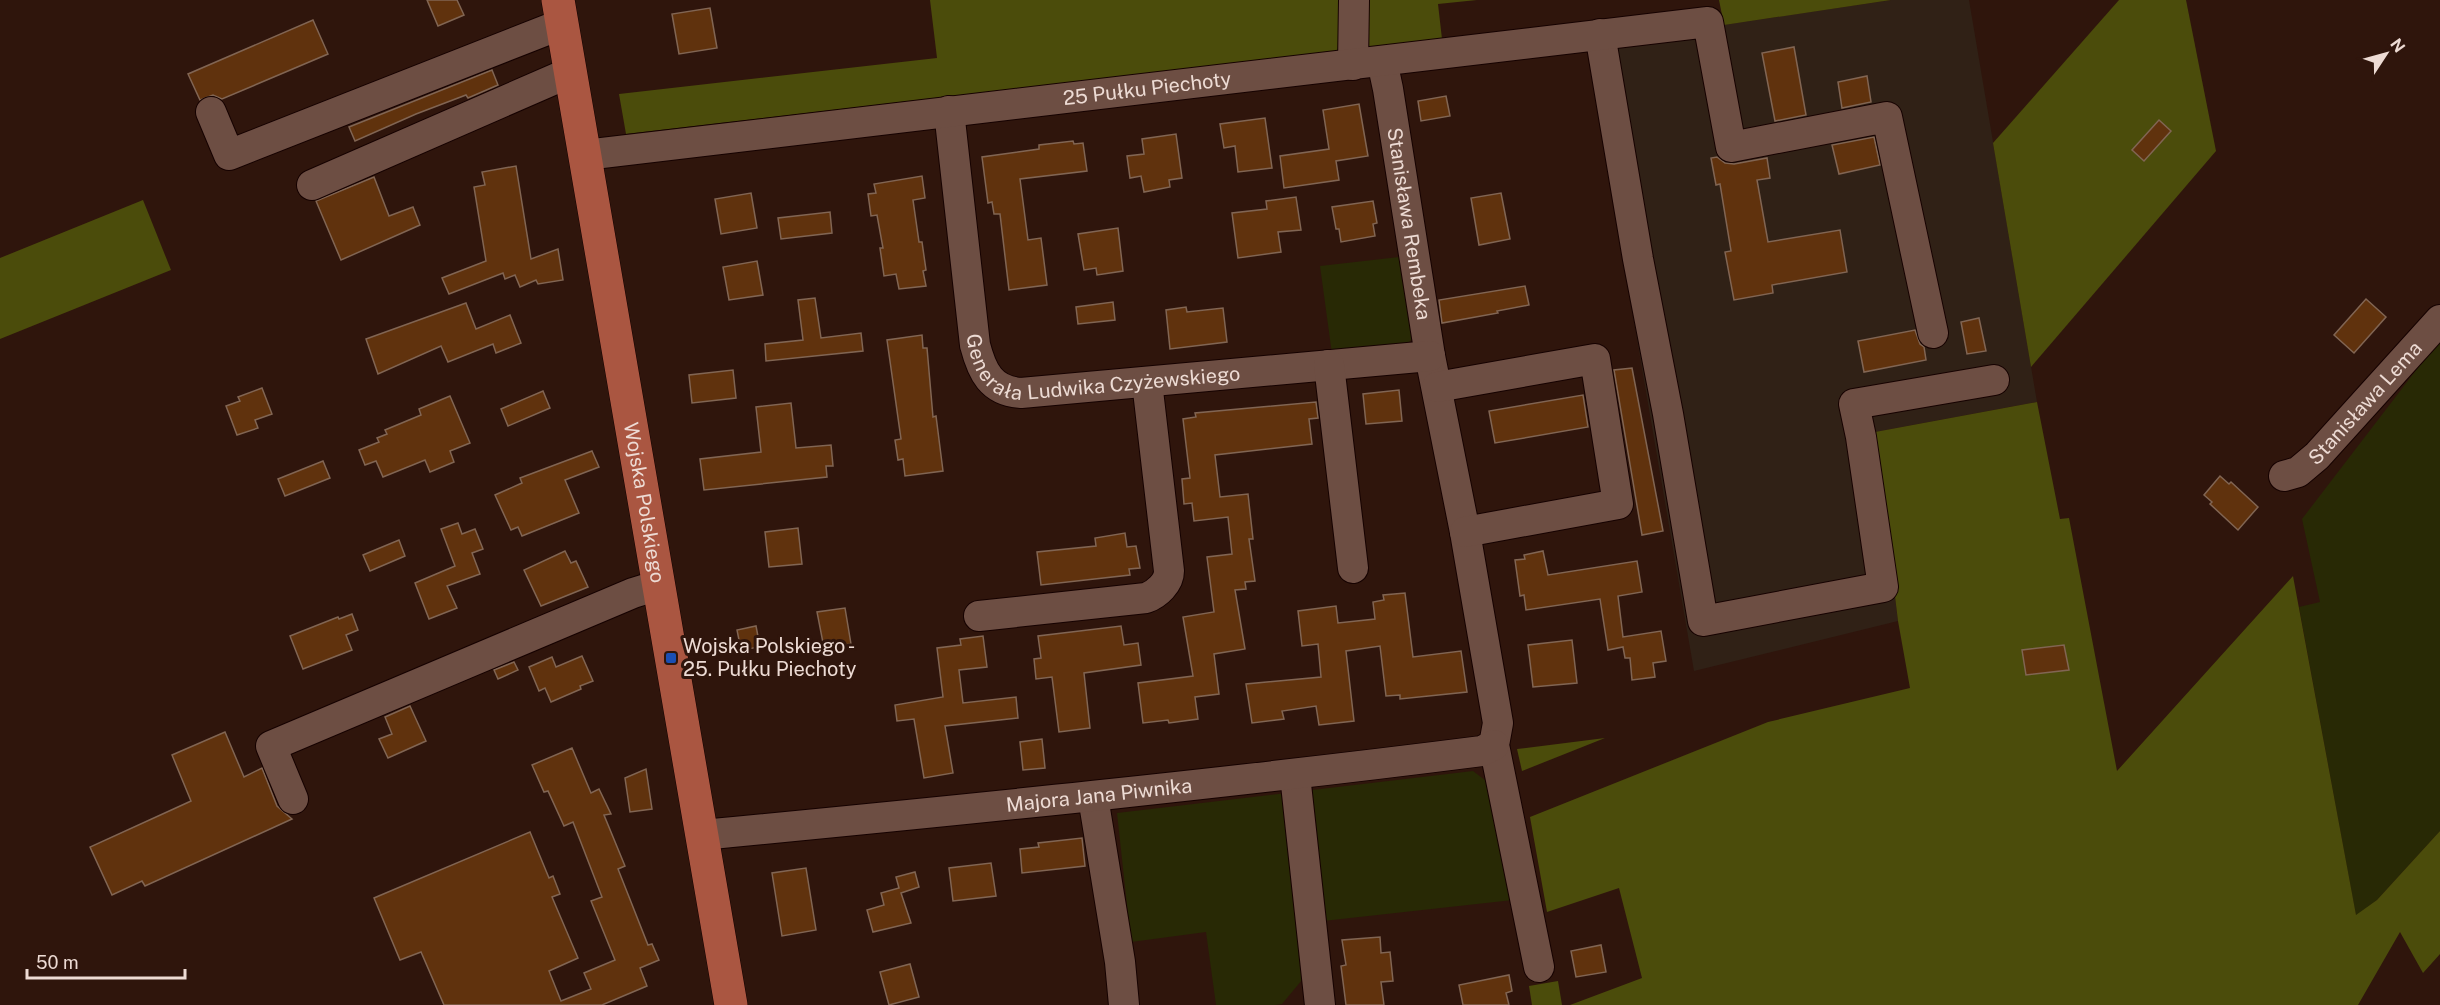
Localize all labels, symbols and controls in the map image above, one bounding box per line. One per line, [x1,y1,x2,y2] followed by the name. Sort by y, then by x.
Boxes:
[2356,24,2416,84] north arrow
[2386,35,2409,56] text: N
[1062,67,1233,110] street label: 25 Pułku Piechoty
[1382,126,1436,322] street label: Stanisława Rembeka
[962,332,1241,405] street label: Generała Ludwika Czyżewskiego
[2304,336,2427,470] street label: Stanisława Lema
[619,421,670,585] street label: Wojska Polskiego
[683,634,857,681] place label: Wojska Polskiego - 25. Pułku Piechoty
[664,651,678,665] marker: Wojska Polskiego - 25. Pułku Piechoty
[1005,773,1193,817] street label: Majora Jana Piwnika
[27,942,184,980] scale bar
[36,952,79,973] text: 50 m

